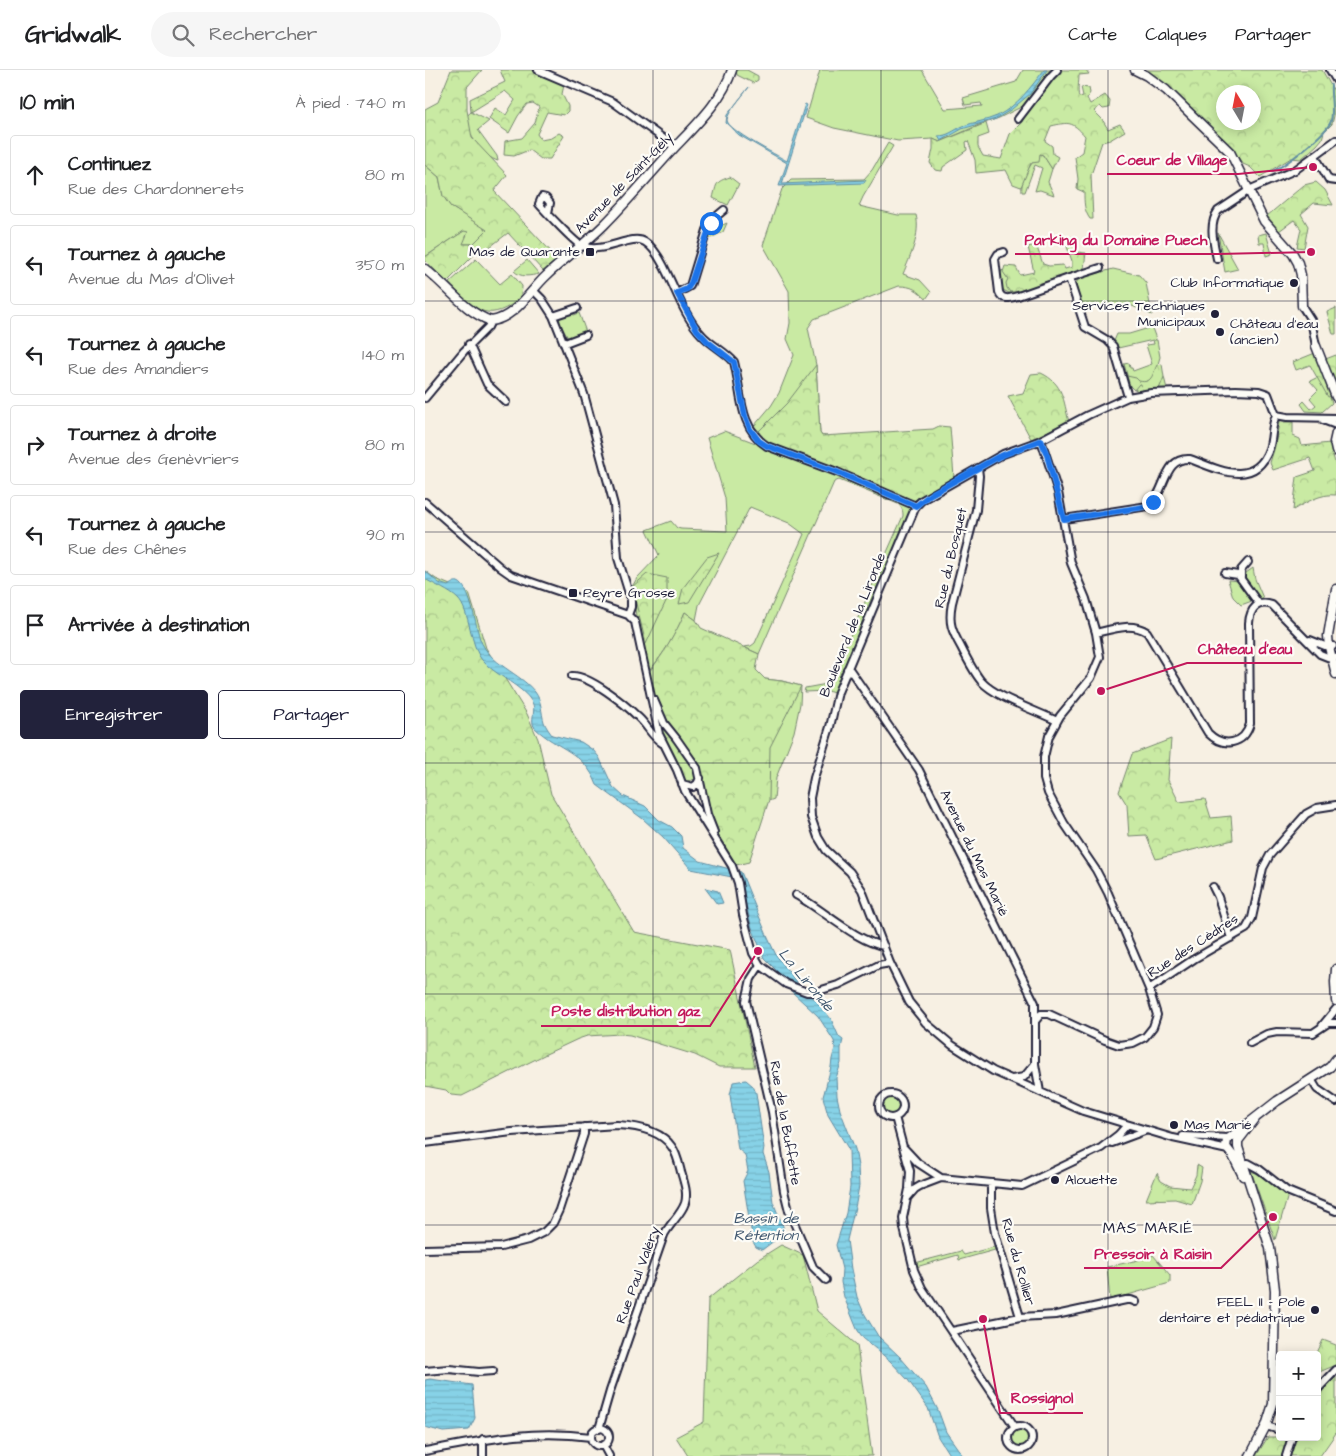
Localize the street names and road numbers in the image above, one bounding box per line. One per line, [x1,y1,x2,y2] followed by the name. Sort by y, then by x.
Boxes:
[570,128,678,238] street label: Avenue de Saint-Gély
[930,505,972,610] street label: Rue du Bosquet
[815,549,891,700] street label: Boulevard de la Lironde
[935,786,1014,920] street label: Avenue du Mas Marié
[1144,909,1242,983] street label: Rue des Cèdres
[764,1059,806,1187] street label: Rue de la Buffette
[996,1216,1040,1308] street label: Rue du Rollier
[611,1223,665,1326] street label: Rue Paul Valéry

